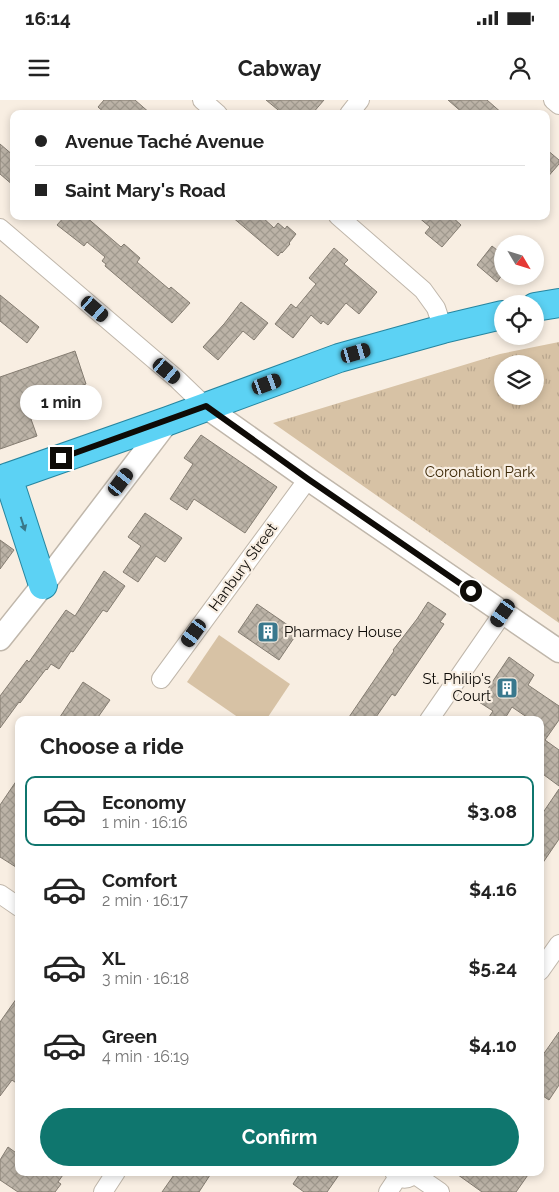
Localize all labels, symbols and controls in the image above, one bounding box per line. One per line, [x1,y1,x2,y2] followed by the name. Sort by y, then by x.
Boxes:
[25,7,71,29] text: 16:14
[25,54,53,82] icon: menu
[506,54,534,82] icon: person
[238,55,321,81] text: Cabway
[65,130,264,152] text: Avenue Taché Avenue
[65,179,226,201] text: Saint Mary's Road
[494,235,544,285] north arrow
[494,235,544,405] map controls
[78,293,111,325] car
[494,295,544,345] button: locate
[339,342,372,364] car
[494,355,544,405] button: layers
[150,356,183,386] car
[250,372,283,396] car
[20,386,102,420] callout: 1 min
[41,393,81,412] text: 1 min
[50,447,72,469] route end
[425,463,535,481] park label: Coronation Park
[105,466,136,498] car
[20,516,27,531] one-way arrow
[205,519,281,615] street label: Hanbury Street
[460,580,482,602] route start
[488,596,517,630] car
[179,616,208,650] car
[256,620,280,644] building icon: Pharmacy House
[284,623,402,641] place label: Pharmacy House
[423,670,491,705] place label: St. Philip's Court
[495,676,519,700] building icon: St. Philip's Court
[40,733,184,759] text: Choose a ride
[42,789,87,834] icon: car
[102,791,186,813] text: Economy
[467,800,517,822] text: $3.08
[102,813,188,832] text: 1 min · 16:16
[42,867,87,912] icon: car
[102,869,177,891] text: Comfort
[469,878,517,900] text: $4.16
[102,891,188,910] text: 2 min · 16:17
[42,945,87,990] icon: car
[102,947,125,969] text: XL
[469,956,517,978] text: $5.24
[102,969,189,988] text: 3 min · 16:18
[42,1023,87,1068] icon: car
[102,1025,157,1047] text: Green
[469,1034,517,1056] text: $4.10
[102,1047,189,1066] text: 4 min · 16:19
[40,1108,519,1166] button: Confirm

